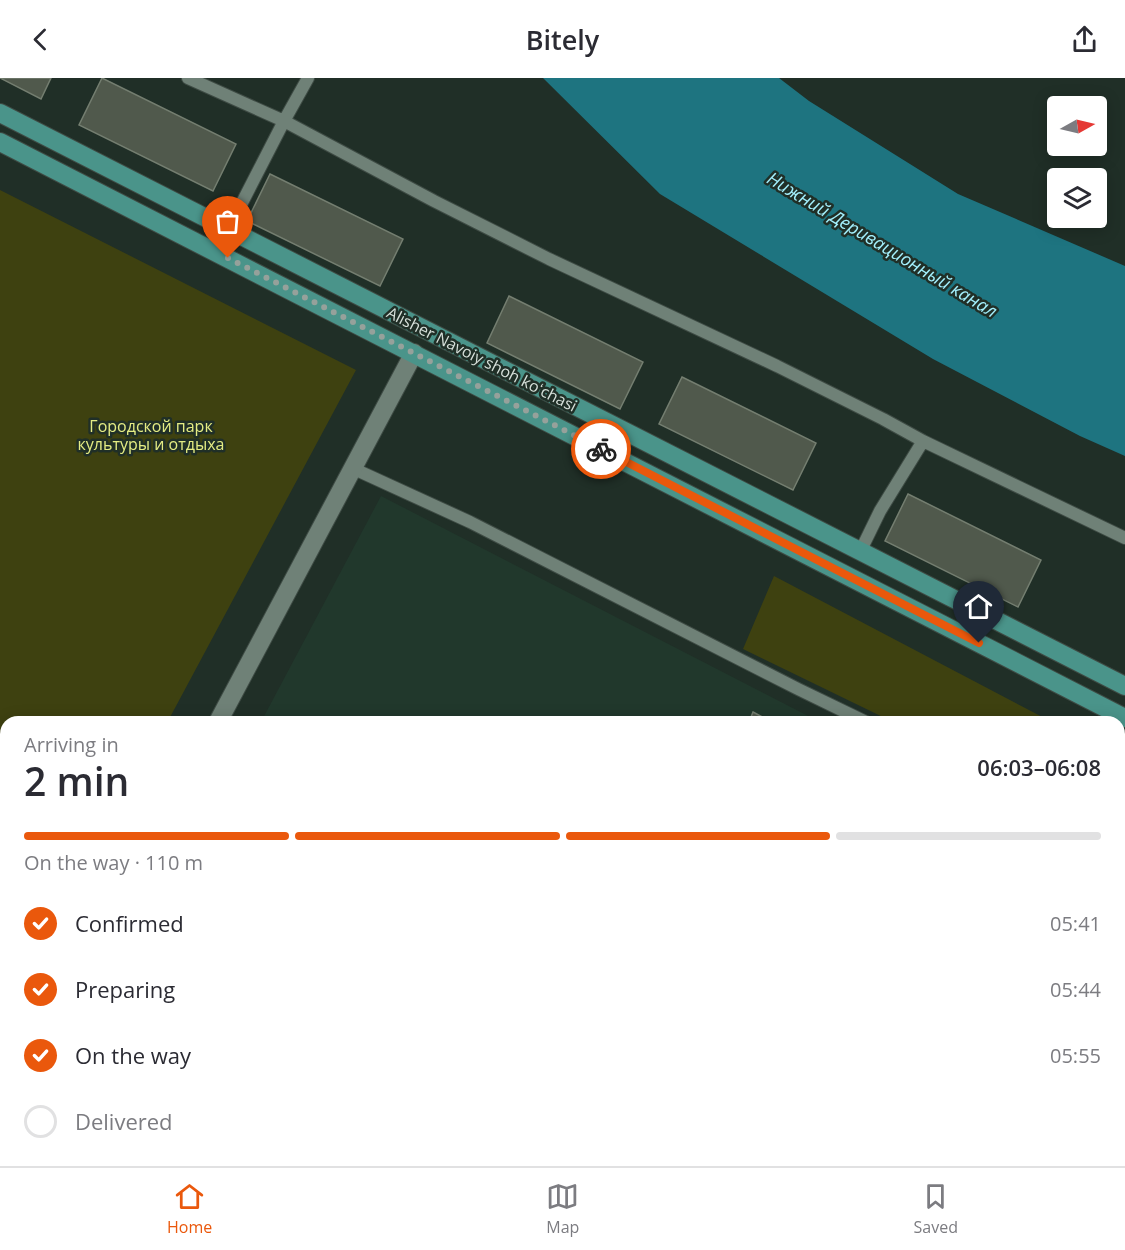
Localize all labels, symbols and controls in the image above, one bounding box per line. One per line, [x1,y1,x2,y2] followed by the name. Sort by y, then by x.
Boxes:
[526,21,599,58] text: Bitely
[24,23,57,56] icon: back
[1068,23,1101,56] icon: share
[1047,96,1107,156] north arrow
[1047,96,1107,228] map controls
[763,166,1002,323] water label: Нижний Деривационный канал
[1047,168,1107,228] button: layers
[202,196,253,258] pin
[211,205,244,238] icon: bag
[383,301,581,417] street label: Alisher Navoiy shoh koʻchasi
[78,415,224,455] park label: Городской парк культуры и отдыха
[571,419,631,479] courier
[585,433,618,466] icon: bike
[953,581,1004,643] pin
[962,590,995,623] icon: home
[24,731,119,758] text: Arriving in
[977,752,1101,782] text: 06:03–06:08
[24,754,129,807] text: 2 min
[24,849,203,876] text: On the way · 110 m
[24,907,57,940] icon: check
[75,908,184,938] text: Confirmed
[1050,910,1101,937] text: 05:41
[24,973,57,1006] icon: check
[75,974,175,1004] text: Preparing
[1050,976,1101,1003] text: 05:44
[24,1039,57,1072] icon: check
[75,1040,191,1070] text: On the way
[1050,1042,1101,1069] text: 05:55
[75,1106,173,1136] text: Delivered
[167,1180,212,1238] tab: Home
[546,1180,579,1238] tab: Map
[913,1180,958,1238] tab: Saved

